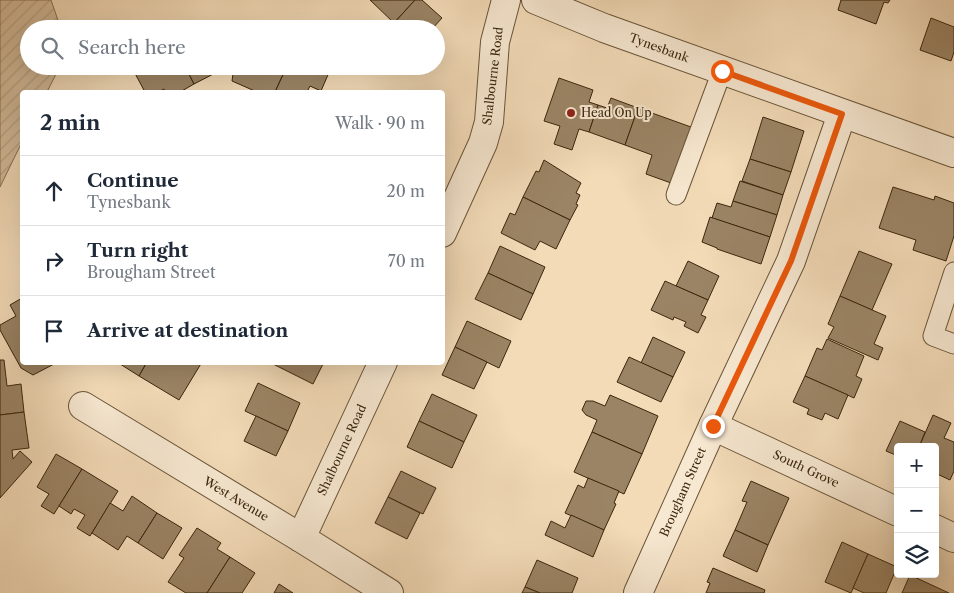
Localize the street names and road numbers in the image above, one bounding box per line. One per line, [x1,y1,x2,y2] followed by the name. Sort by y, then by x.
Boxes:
[479,25,506,126] street label: Shalbourne Road
[627,30,692,66] street label: Tynesbank
[314,401,370,498] street label: Shalbourne Road
[656,444,709,539] street label: Brougham Street
[771,447,842,491] street label: South Grove
[200,473,272,524] street label: West Avenue

